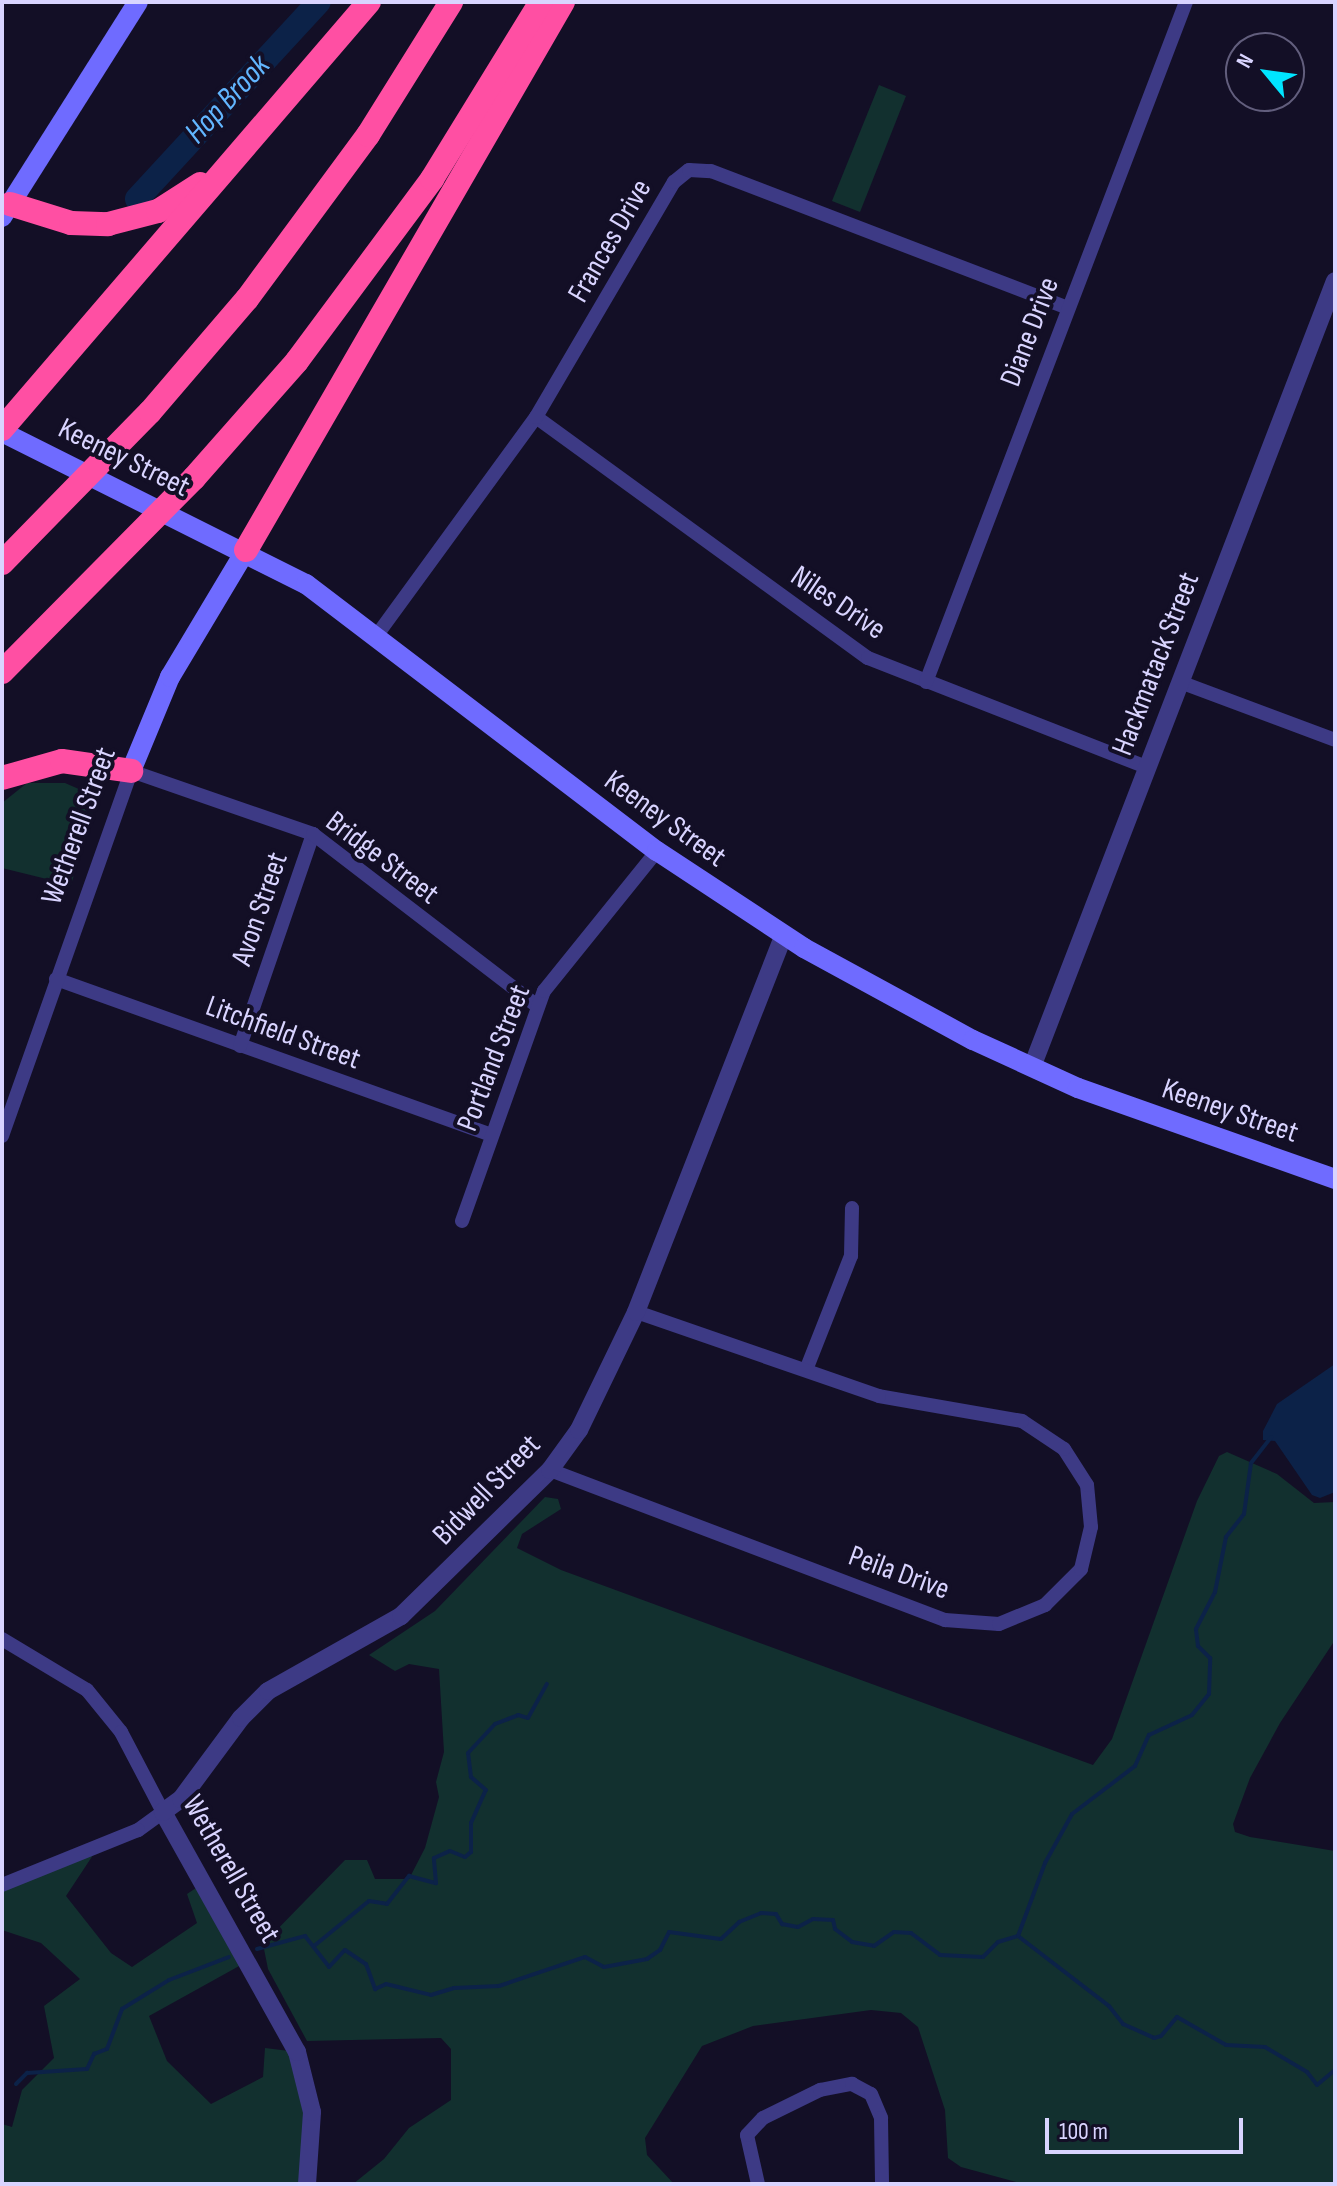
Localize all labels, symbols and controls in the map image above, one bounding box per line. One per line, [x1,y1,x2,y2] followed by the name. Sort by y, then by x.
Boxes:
[1225,32,1305,112] north arrow
[177,48,279,152] water label: Hop Brook
[1231,49,1260,73] text: N
[560,173,660,309] street label: Frances Drive
[993,272,1067,392] street label: Diane Drive
[53,411,195,505] street label: Keeney Street
[784,558,892,648] street label: Niles Drive
[1105,567,1207,761] street label: Hackmatack Street
[34,743,124,909] street label: Wetherell Street
[597,763,733,875] street label: Keeney Street
[318,804,446,912] street label: Bridge Street
[224,848,296,970] street label: Avon Street
[450,980,538,1136] street label: Portland Street
[201,988,365,1078] street label: Litchfield Street
[1157,1071,1303,1151] street label: Keeney Street
[426,1427,548,1553] street label: Bidwell Street
[844,1538,954,1608] street label: Peila Drive
[174,1789,288,1949] street label: Wetherell Street
[1049,2102,1247,2152] scale bar
[1059,2117,1108,2146] text: 100 m

